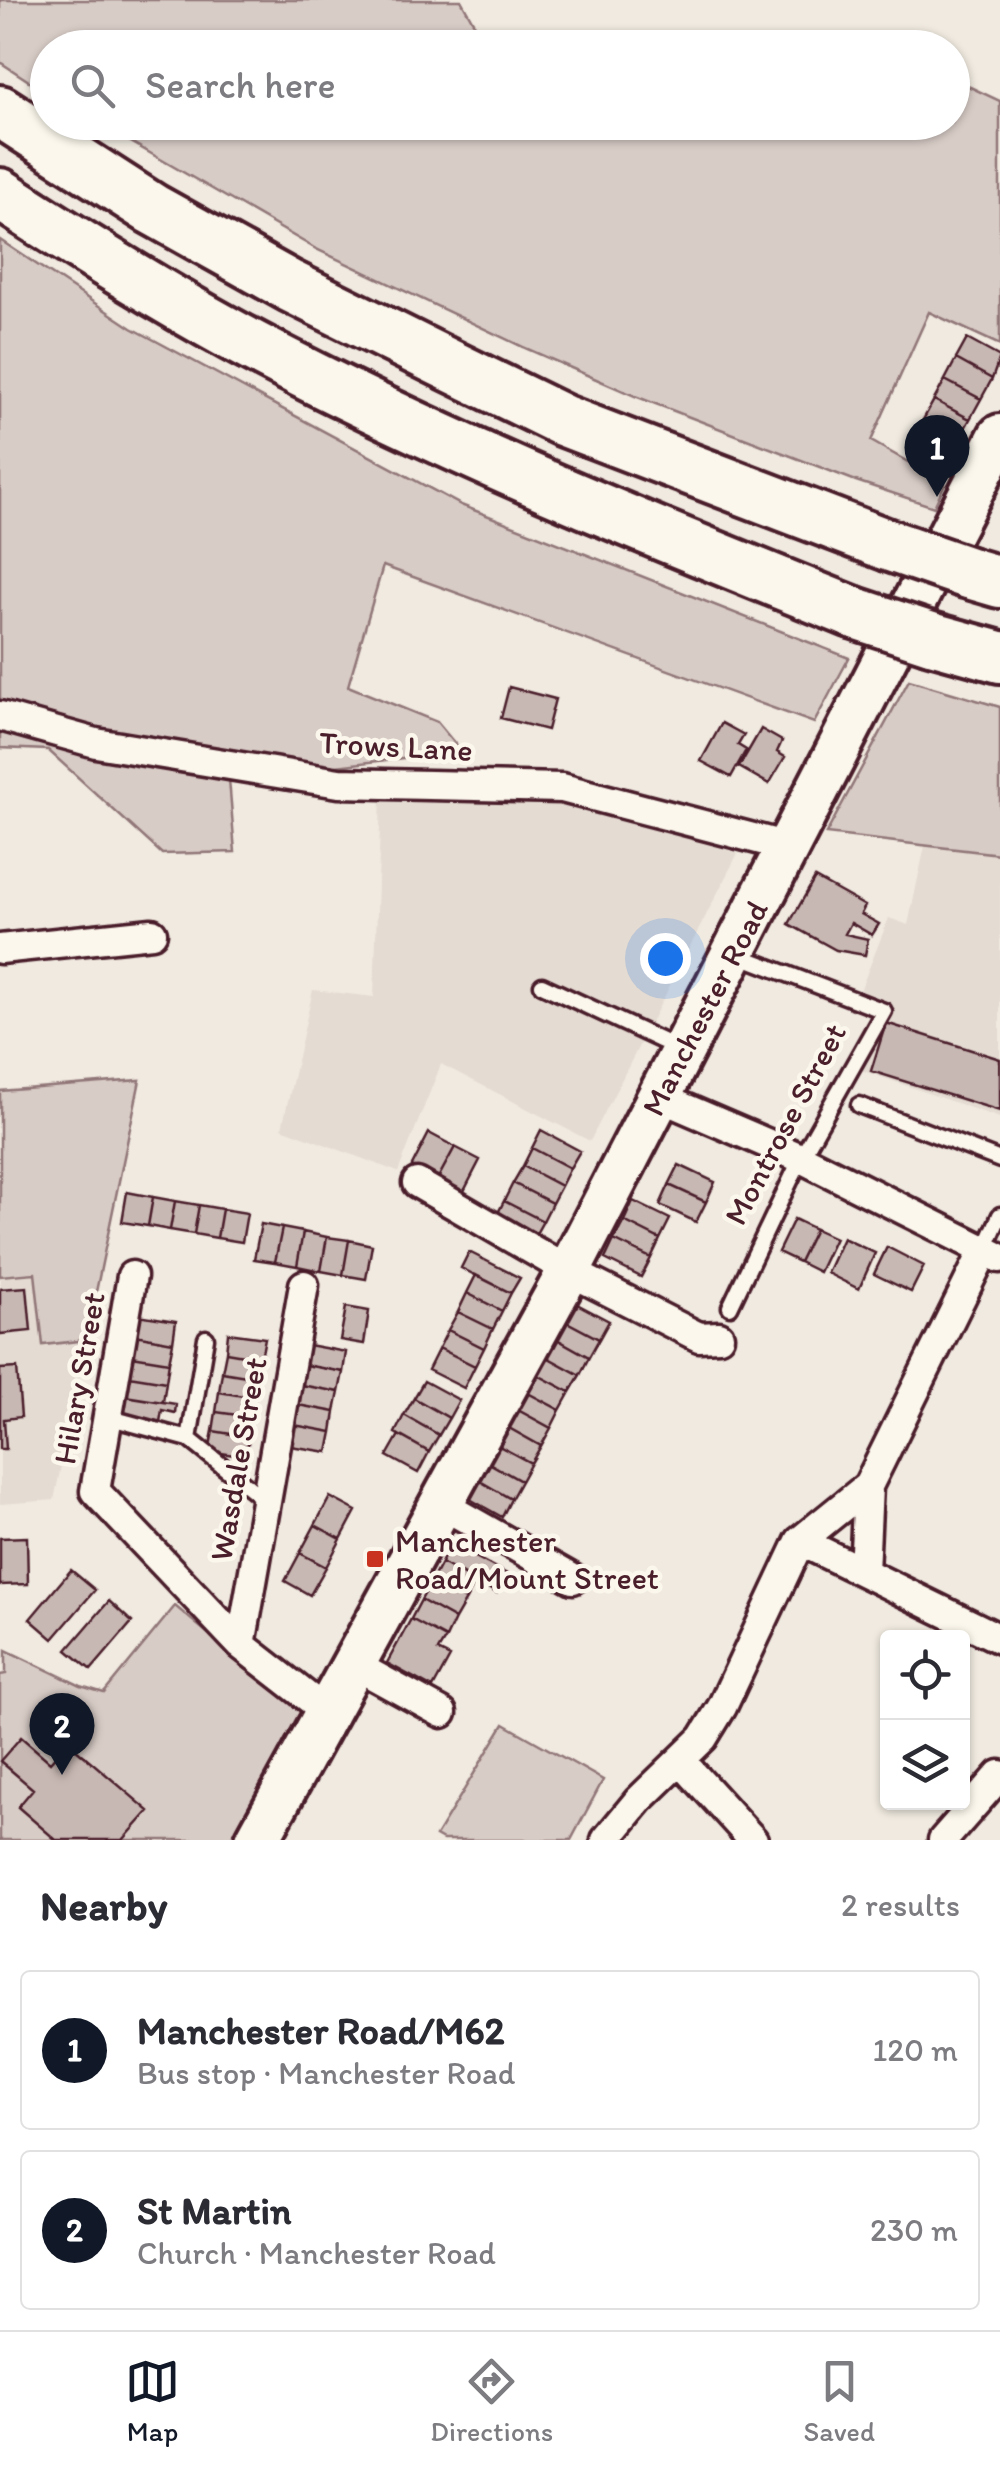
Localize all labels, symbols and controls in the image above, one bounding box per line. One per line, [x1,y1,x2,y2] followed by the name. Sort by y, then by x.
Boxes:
[30,30,970,140] search box
[65,58,120,113] icon: search
[145,62,336,108] text: Search here
[904,414,970,497] pin: 1
[318,723,474,769] street label: Trows Lane
[634,893,776,1122] street label: Manchester Road
[640,933,691,984] your location
[716,1017,854,1231] street label: Montrose Street
[45,1289,113,1467] street label: Hilary Street
[201,1354,275,1564] street label: Wasdale Street
[395,1522,659,1597] place label: Manchester Road/Mount Street
[364,1548,386,1570] marker: Manchester Road/Mount Street
[880,1630,970,1810] map controls
[880,1630,970,1720] button: locate
[30,1692,94,1775] pin: 2
[880,1720,970,1810] button: layers
[40,1880,167,1931] text: Nearby
[841,1886,960,1924] text: 2 results
[137,2008,505,2054] text: Manchester Road/M62
[67,2031,82,2069] text: 1
[872,2031,958,2069] text: 120 m
[137,2054,516,2092] text: Bus stop · Manchester Road
[137,2188,291,2234] text: St Martin
[66,2211,83,2249] text: 2
[870,2211,958,2249] text: 230 m
[137,2234,496,2272] text: Church · Manchester Road
[125,2354,180,2448] tab: Map
[430,2354,553,2448] tab: Directions
[803,2354,875,2448] tab: Saved

